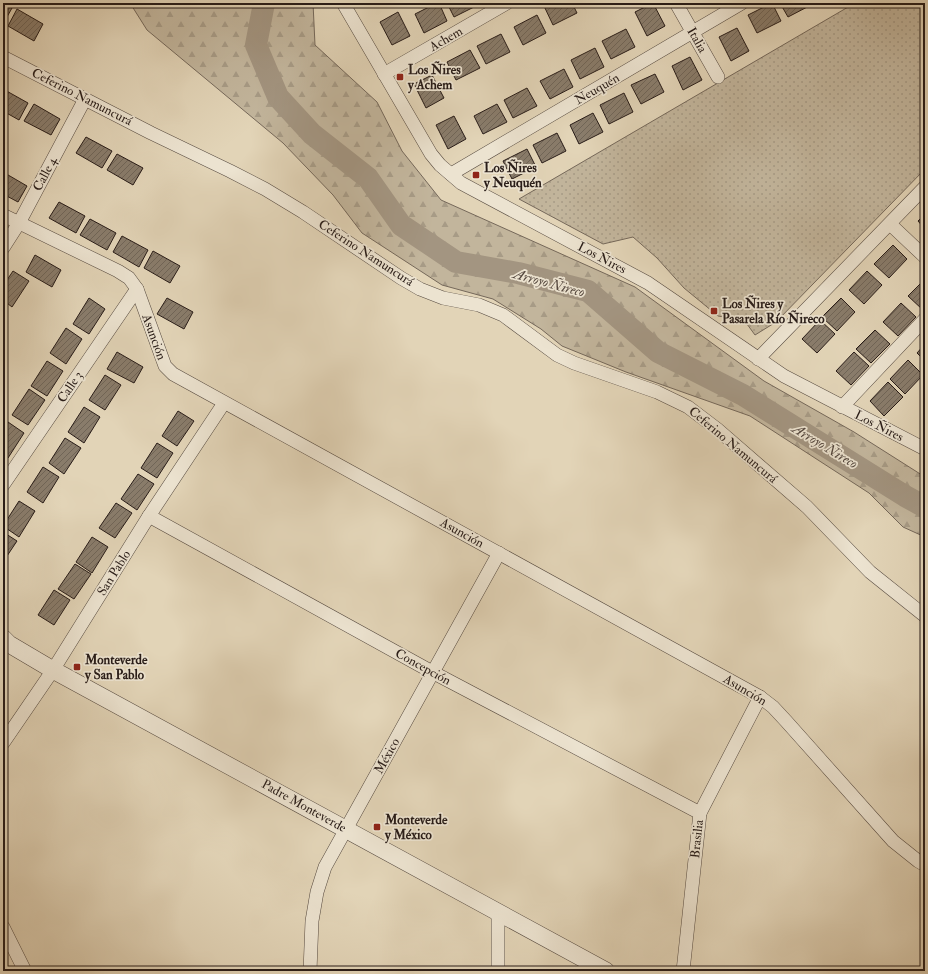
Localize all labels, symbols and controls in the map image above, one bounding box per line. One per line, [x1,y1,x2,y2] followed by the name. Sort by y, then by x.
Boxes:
[426,23,466,55] street label: Achem
[683,24,711,56] street label: Italia
[407,60,461,94] place label: Los Ñires y Achem
[29,65,136,130] street label: Ceferino Namuncurá
[572,70,623,108] street label: Neuquén
[395,72,405,82] marker: Los Ñires y Achem
[29,153,61,194] street label: Calle 4
[483,158,542,192] place label: Los Ñires y Neuquén
[471,170,481,180] marker: Los Ñires y Neuquén
[315,216,417,290] street label: Ceferino Namuncurá
[575,238,630,278] street label: Los Ñires
[509,265,587,301] water label: Arroyo Ñireco
[722,294,825,327] place label: Los Ñires y Pasarela Río Ñireco
[709,306,719,316] marker: Los Ñires y Pasarela Río Ñireco
[138,311,170,362] street label: Asunción
[54,368,86,406] street label: Calle 3
[685,403,781,487] street label: Ceferino Namuncurá
[852,406,907,445] street label: Los Ñires
[787,419,861,472] water label: Arroyo Ñireco
[436,514,487,552] street label: Asunción
[94,547,134,599] street label: San Pablo
[392,645,454,690] street label: Concepción
[84,652,148,684] place label: Monteverde y San Pablo
[72,662,82,672] marker: Monteverde y San Pablo
[720,670,770,709] street label: Asunción
[371,735,403,777] street label: México
[259,776,350,836] street label: Padre Monteverde
[384,812,448,844] place label: Monteverde y México
[687,818,707,859] street label: Brasilia
[372,822,382,832] marker: Monteverde y México

